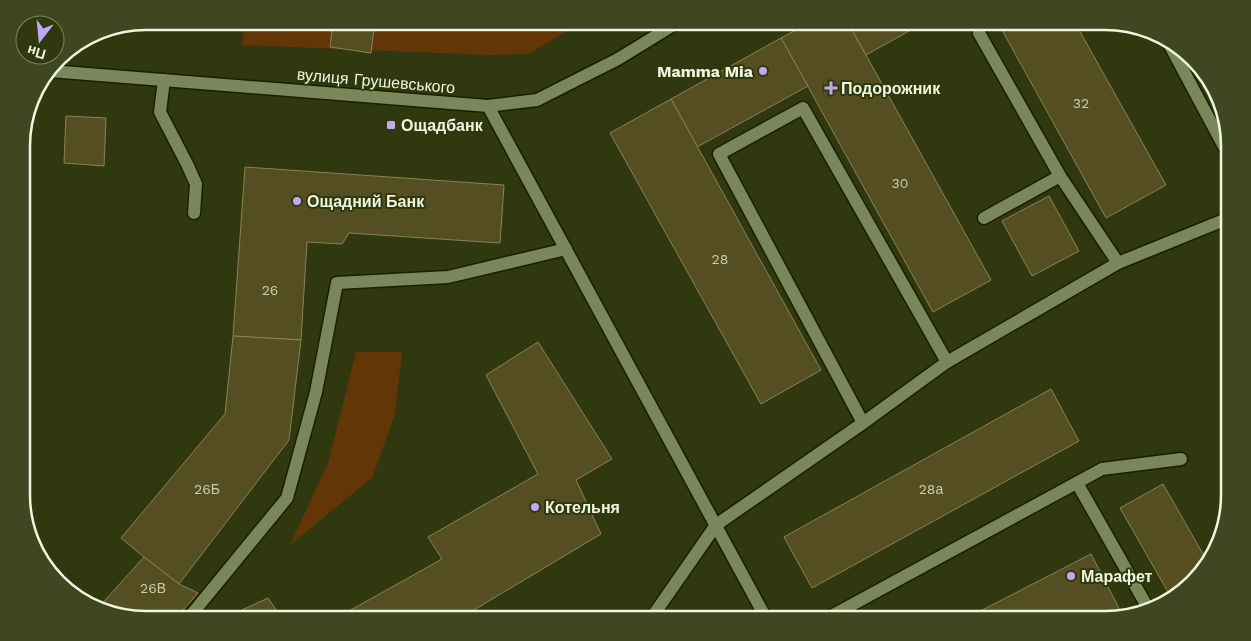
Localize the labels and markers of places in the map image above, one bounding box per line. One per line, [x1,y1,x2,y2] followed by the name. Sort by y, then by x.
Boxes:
[657,62,754,81] place label: Mamma Mia
[757,65,769,77] marker: Mamma Mia
[841,79,941,98] place label: Подорожник
[825,82,837,94] marker: Подорожник
[401,116,484,135] place label: Ощадбанк
[385,119,397,131] marker: Ощадбанк
[307,192,425,211] place label: Ощадний Банк
[291,195,303,207] marker: Ощадний Банк
[545,498,620,517] place label: Котельня
[529,501,541,513] marker: Котельня
[1081,567,1153,586] place label: Марафет
[1065,570,1077,582] marker: Марафет

